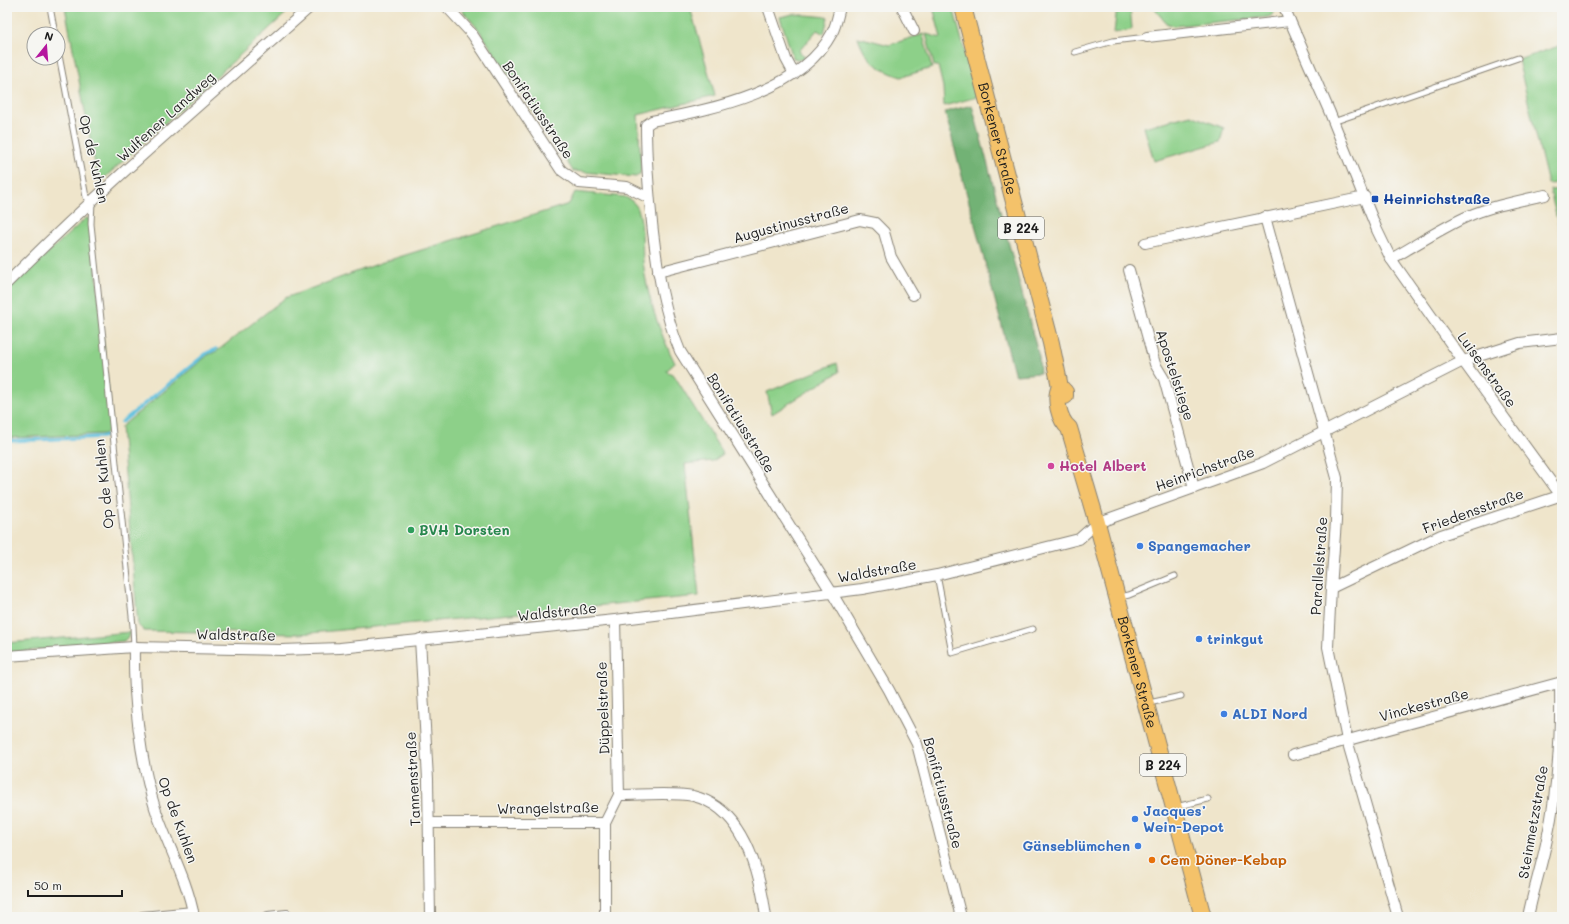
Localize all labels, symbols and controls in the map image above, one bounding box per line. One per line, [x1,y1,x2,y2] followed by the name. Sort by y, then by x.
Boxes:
[26,26,66,66] north arrow
[43,28,55,44] text: N
[499,57,578,162] street label: Bonifatiusstraße
[113,67,219,166] street label: Wulfener Landweg
[974,80,1022,197] street label: Borkener Straße
[75,113,114,205] street label: Op de Kuhlen
[1383,189,1490,208] place label: Heinrichstraße
[1370,194,1380,204] marker: Heinrichstraße
[731,198,851,247] street label: Augustinusstraße
[998,217,1044,239] road number: B 224
[1152,327,1199,423] street label: Apostelstiege
[1454,328,1521,411] street label: Luisenstraße
[703,369,780,476] street label: Bonifatiusstraße
[89,438,118,530] street label: Op de Kuhlen
[1153,442,1257,495] street label: Heinrichstraße
[1059,456,1146,475] place label: Hotel Albert
[1046,461,1056,471] marker: Hotel Albert
[1420,483,1526,538] street label: Friedensstraße
[1306,516,1331,616] street label: Parallelstraße
[419,520,510,539] place label: BVH Dorsten
[406,525,416,535] marker: BVH Dorsten
[1148,536,1251,555] place label: Spangemacher
[1135,541,1145,551] marker: Spangemacher
[836,554,918,587] street label: Waldstraße
[516,598,598,625] street label: Waldstraße
[1114,614,1162,730] street label: Borkener Straße
[196,624,276,645] street label: Waldstraße
[1207,629,1263,648] place label: trinkgut
[1194,634,1204,644] marker: trinkgut
[591,661,614,755] street label: Düppelstraße
[1377,683,1471,726] street label: Vinckestraße
[1232,704,1308,723] place label: ALDI Nord
[1219,709,1229,719] marker: ALDI Nord
[401,731,424,827] street label: Tannenstraße
[920,735,967,851] street label: Bonifatiusstraße
[1140,754,1186,776] road number: B 224
[1513,764,1552,880] street label: Steinmetzstraße
[154,774,203,865] street label: Op de Kuhlen
[497,797,599,818] street label: Wrangelstraße
[1143,801,1224,836] place label: Jacques’ Wein-Depot
[1130,814,1140,824] marker: Jacques’ Wein-Depot
[1022,836,1130,855] place label: Gänseblümchen
[1133,841,1143,851] marker: Gänseblümchen
[1160,850,1287,869] place label: Cem Döner-Kebap
[1147,855,1157,865] marker: Cem Döner-Kebap
[28,872,122,898] scale bar
[34,877,62,893] text: 50 m

